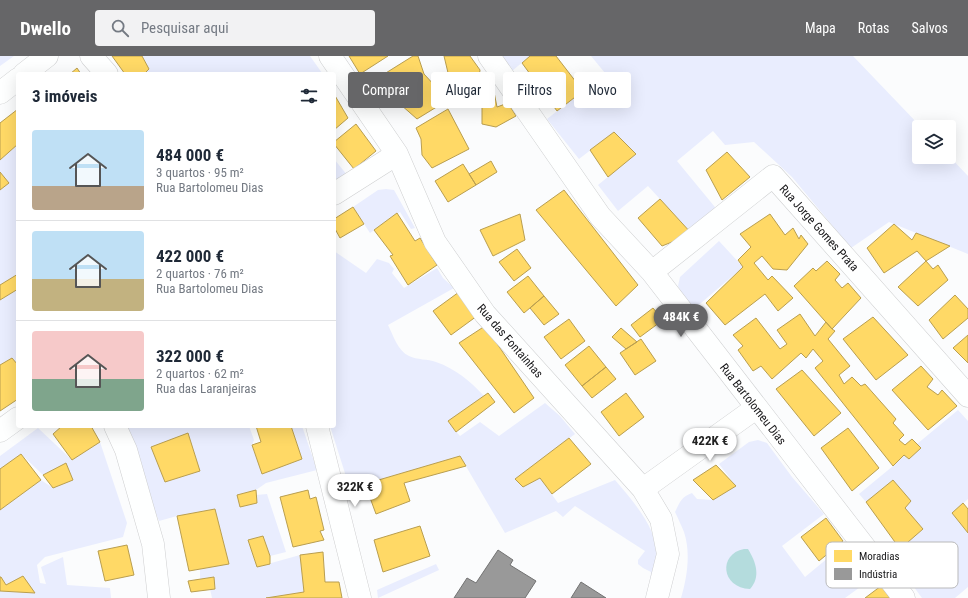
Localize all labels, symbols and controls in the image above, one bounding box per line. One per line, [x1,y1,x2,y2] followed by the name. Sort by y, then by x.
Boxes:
[95,10,375,46] search box
[20,17,71,40] text: Dwello
[109,17,131,39] icon: search
[141,19,229,37] text: Pesquisar aqui
[805,20,836,36] text: Mapa
[858,20,890,36] text: Rotas
[912,20,948,36] text: Salvos
[348,72,423,108] chip: Comprar
[431,72,495,108] chip: Alugar
[503,72,566,108] chip: Filtros
[574,72,631,108] chip: Novo
[298,85,320,107] icon: filters
[32,86,97,106] text: 3 imóveis
[912,120,956,164] map controls
[912,120,956,164] button: layers
[156,145,224,165] text: 484 000 €
[64,146,112,194] icon: home
[156,165,244,180] text: 3 quartos · 95 m²
[156,180,263,195] text: Rua Bartolomeu Dias
[777,182,862,274] street label: Rua Jorge Gomes Prata
[156,246,224,266] text: 422 000 €
[64,247,112,295] icon: home
[156,266,244,281] text: 2 quartos · 76 m²
[156,281,263,296] text: Rua Bartolomeu Dias
[474,301,546,381] street label: Rua das Fontainhas
[648,304,714,338] pin: 484K €
[663,309,699,324] text: 484K €
[156,346,224,366] text: 322 000 €
[64,347,112,395] icon: home
[717,361,789,447] street label: Rua Bartolomeu Dias
[156,366,244,381] text: 2 quartos · 62 m²
[156,381,256,396] text: Rua das Laranjeiras
[677,428,743,462] pin: 422K €
[692,433,728,448] text: 422K €
[322,474,388,508] pin: 322K €
[337,479,373,494] text: 322K €
[826,542,958,588] legend
[859,550,900,563] text: Moradias
[859,568,897,581] text: Indústria

